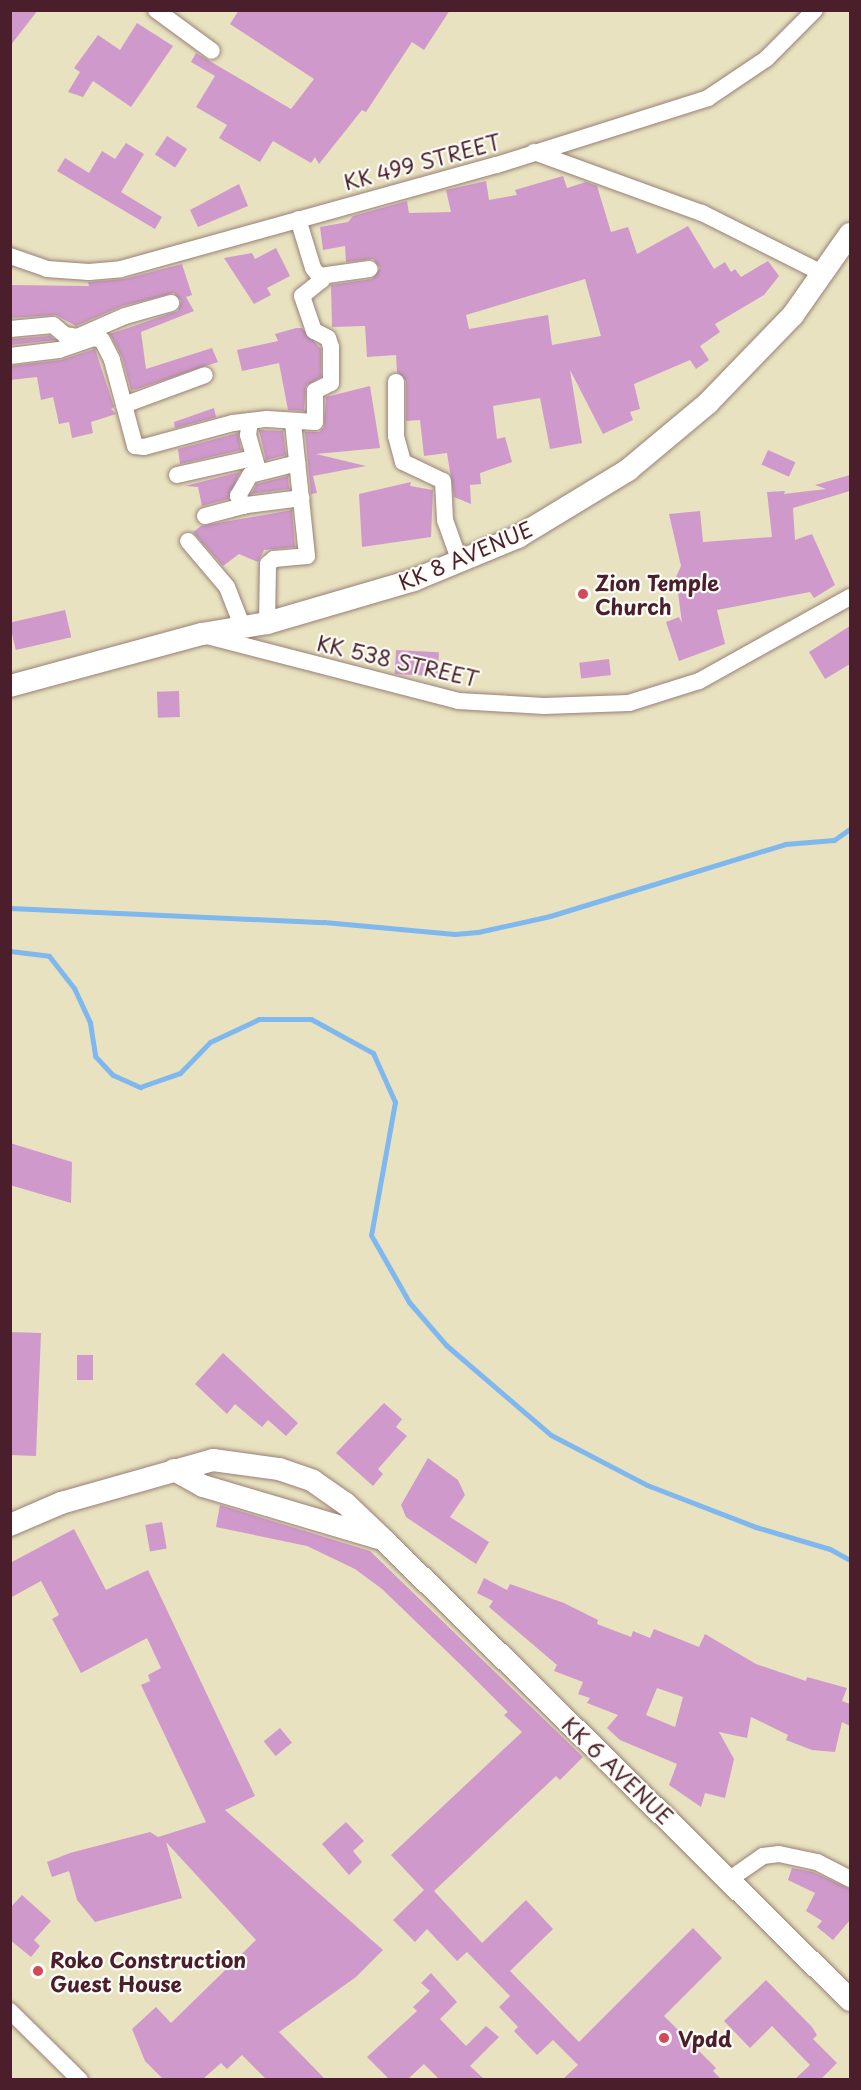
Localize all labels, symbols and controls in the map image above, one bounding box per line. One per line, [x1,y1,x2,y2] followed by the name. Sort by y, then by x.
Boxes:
[339,127,505,195] street label: KK 499 STREET
[394,515,536,595] street label: KK 8 AVENUE
[595,569,720,619] place label: Zion Temple Church
[576,587,590,601] marker: Zion Temple Church
[314,629,482,691] street label: KK 538 STREET
[557,1710,679,1830] street label: KK 6 AVENUE
[50,1946,247,1996] place label: Roko Construction Guest House
[31,1964,45,1978] marker: Roko Construction Guest House
[678,2025,732,2051] place label: Vpdd
[655,2029,673,2047] marker: Vpdd

